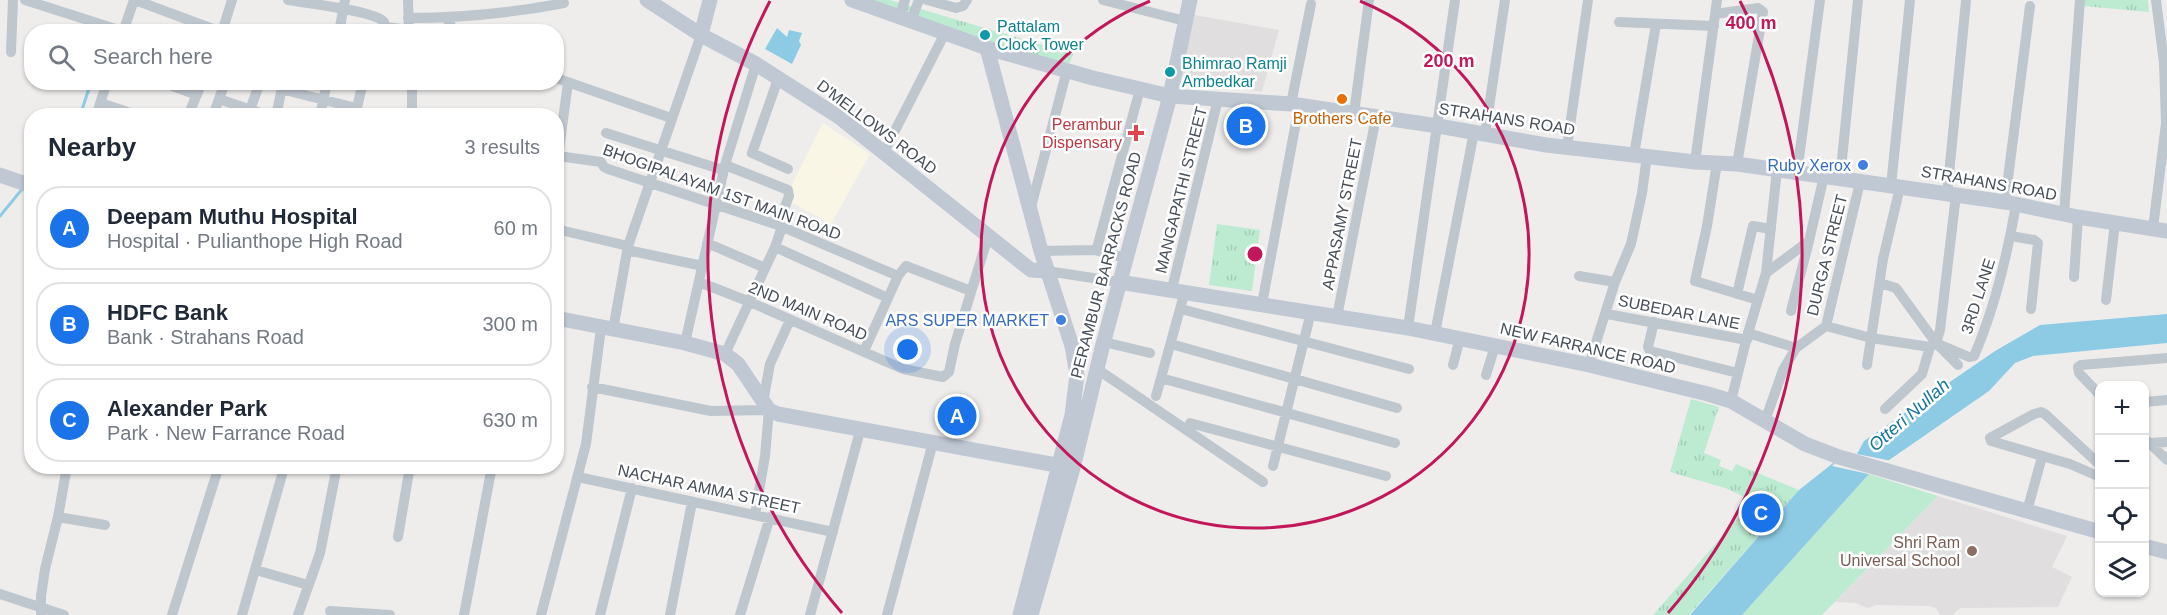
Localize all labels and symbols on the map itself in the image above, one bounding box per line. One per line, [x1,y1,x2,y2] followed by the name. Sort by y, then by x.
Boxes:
[1725,13,1777,33] text: 400 m
[997,18,1085,53] place label: Pattalam Clock Tower
[978,28,992,42] marker: Pattalam Clock Tower
[1423,51,1475,71] text: 200 m
[1182,55,1287,90] place label: Bhimrao Ramji Ambedkar
[1163,65,1177,79] marker: Bhimrao Ramji Ambedkar
[814,76,940,178] street label: D'MELLOWS ROAD
[1335,92,1349,106] marker: Brothers Cafe
[1438,100,1576,138] street label: STRAHANS ROAD
[1226,104,1266,148] pin: B
[1152,105,1210,275] street label: MANGAPATHI STREET
[1293,110,1391,127] place label: Brothers Cafe
[1042,116,1123,151] place label: Perambur Dispensary
[1127,124,1145,142] marker: Perambur Dispensary
[1319,137,1365,291] street label: APPASAMY STREET
[601,141,843,243] street label: BHOGIPALAYAM 1ST MAIN ROAD
[1068,150,1144,380] street label: PERAMBUR BARRACKS ROAD
[1767,157,1851,174] place label: Ruby Xerox
[1856,158,1870,172] marker: Ruby Xerox
[1920,163,2058,203] street label: STRAHANS ROAD
[1804,192,1850,317] street label: DURGA STREET
[1245,244,1265,264] centre of rings
[1958,256,1998,336] street label: 3RD LANE
[746,278,870,344] street label: 2ND MAIN ROAD
[1617,292,1741,332] street label: SUBEDAR LANE
[885,312,1049,329] place label: ARS SUPER MARKET
[1054,313,1068,327] marker: ARS SUPER MARKET
[1499,320,1677,376] street label: NEW FARRANCE ROAD
[893,335,922,364] your location
[1865,375,1953,455] water label: Otteri Nullah
[938,394,976,438] pin: A
[616,461,802,517] street label: NACHAR AMMA STREET
[1742,490,1780,536] pin: C
[1840,534,1960,569] place label: Shri Ram Universal School
[1965,544,1979,558] marker: Shri Ram Universal School

